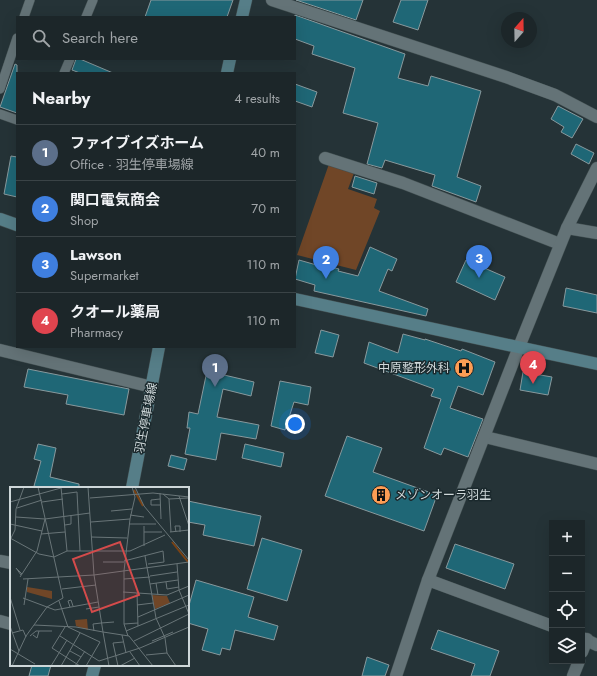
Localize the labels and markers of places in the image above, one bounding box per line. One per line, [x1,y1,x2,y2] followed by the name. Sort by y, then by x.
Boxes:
[466,245,492,278] pin: 3
[313,246,339,279] pin: 2
[520,351,546,384] pin: 4
[202,354,228,387] pin: 1
[453,357,475,379] hospital icon: 中原整形外科
[378,359,450,377] place label: 中原整形外科
[370,484,392,506] building icon: メゾンオーラ羽生
[395,486,491,504] place label: メゾンオーラ羽生

